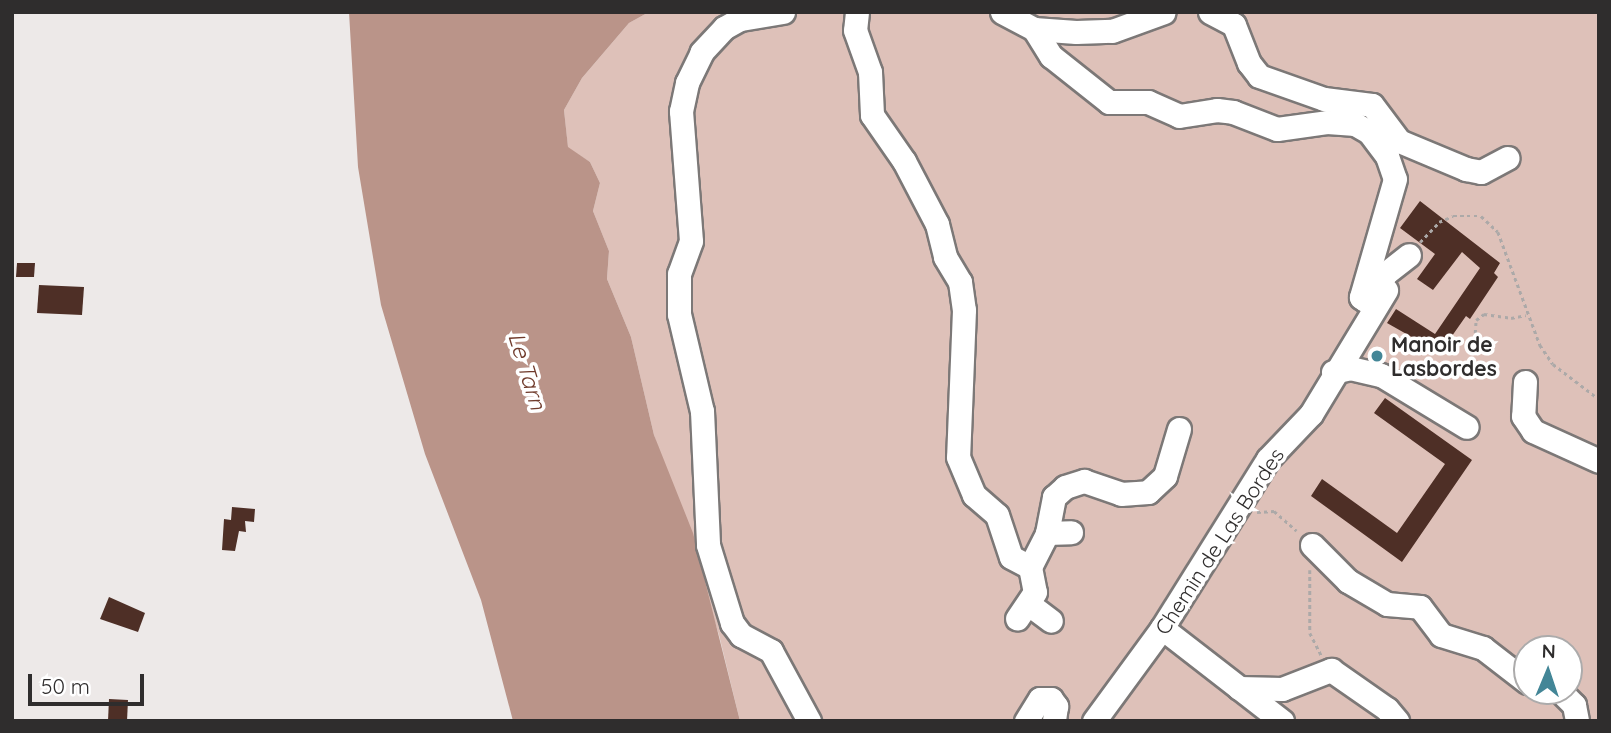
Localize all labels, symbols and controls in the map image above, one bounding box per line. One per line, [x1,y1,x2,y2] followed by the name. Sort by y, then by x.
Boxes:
[502,329,552,413] water label: Le Tarn
[1391,331,1497,381] place label: Manoir de Lasbordes
[1369,348,1385,364] marker: Manoir de Lasbordes
[1149,443,1289,639] street label: Chemin de Las Bordes
[1513,635,1583,705] north arrow
[1541,639,1556,663] text: N
[32,660,147,704] scale bar
[41,673,90,699] text: 50 m

